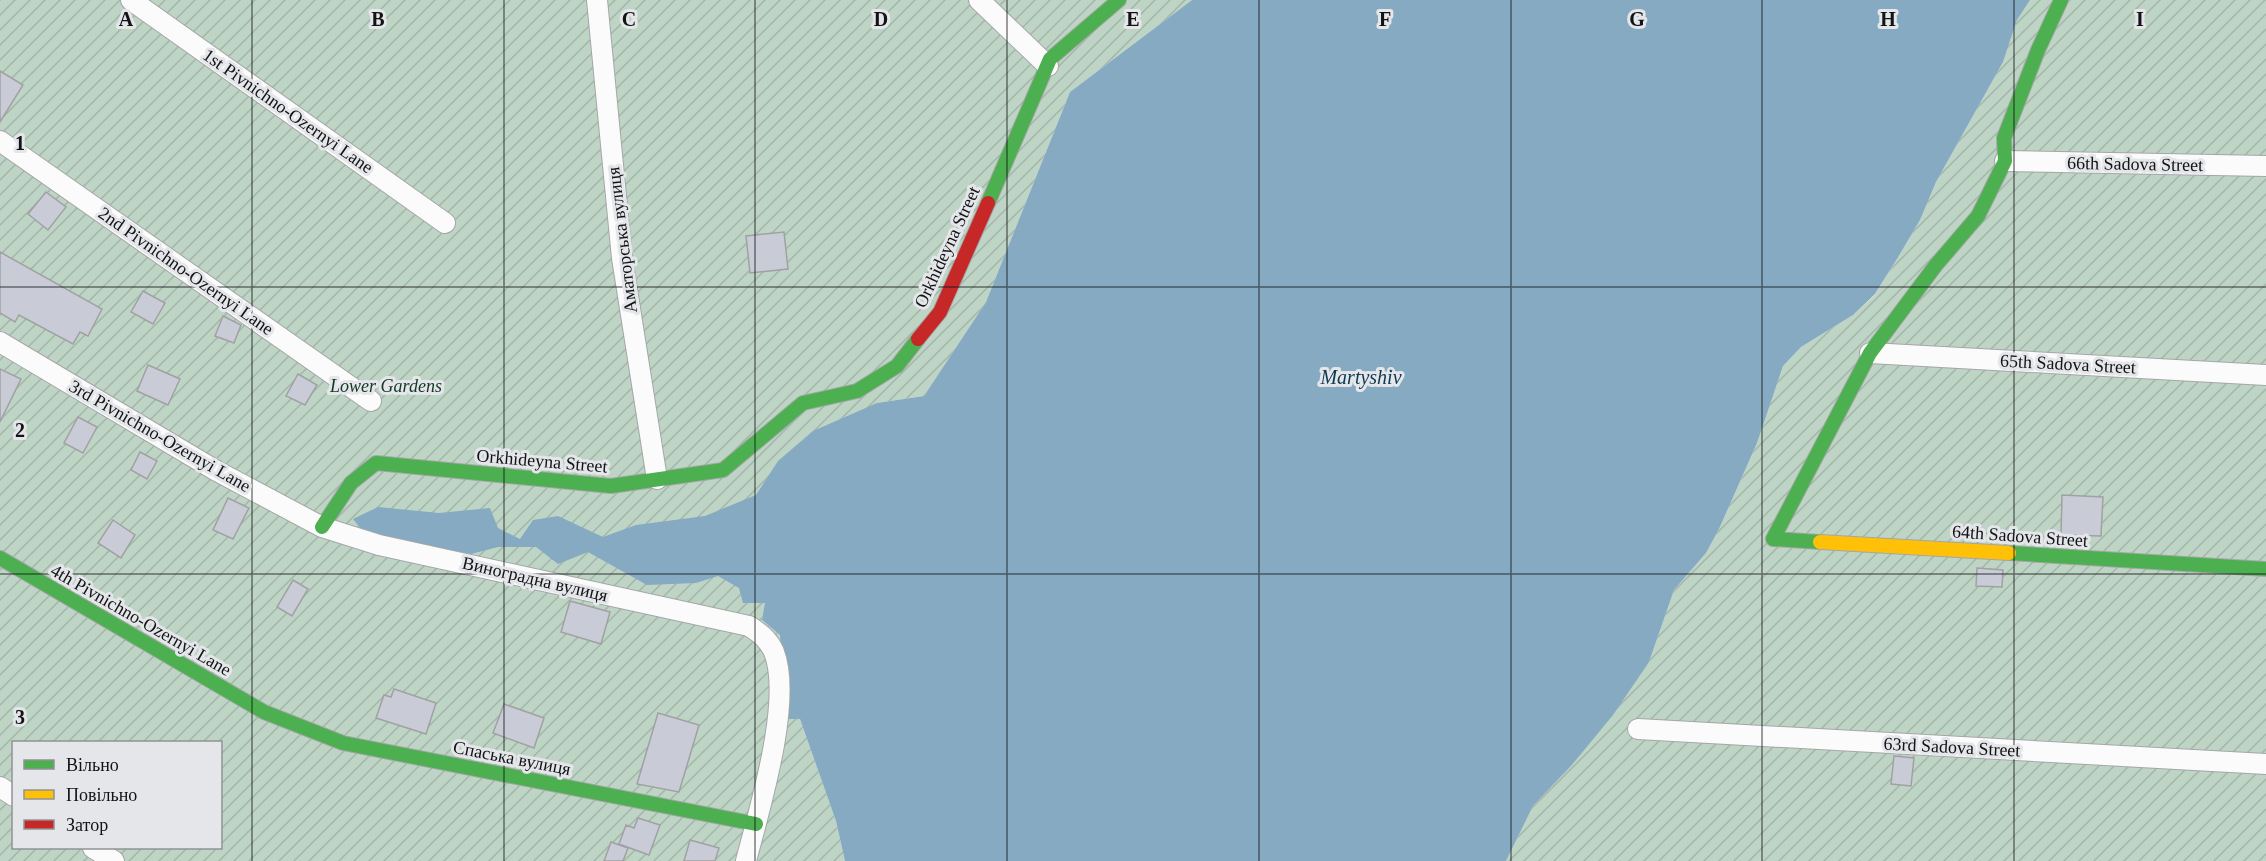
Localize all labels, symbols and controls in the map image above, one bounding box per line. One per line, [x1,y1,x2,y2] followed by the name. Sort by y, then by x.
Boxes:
[119,8,134,30] text: A
[371,8,385,30] text: B
[622,8,636,30] text: C
[874,8,888,30] text: D
[1126,8,1140,30] text: E
[1379,8,1391,30] text: F
[1629,8,1645,30] text: G
[1880,8,1896,30] text: H
[2136,8,2144,30] text: I
[199,45,377,177] street label: 1st Pivnichno-Ozernyi Lane
[15,132,25,154] text: 1
[2067,153,2203,175] street label: 66th Sadova Street
[603,166,641,314] street label: Аматорська вулиця
[910,183,984,311] street label: Orkhideyna Street
[95,203,277,339] street label: 2nd Pivnichno-Ozernyi Lane
[2000,350,2136,378] street label: 65th Sadova Street
[1319,366,1402,389] water label: Martyshiv
[66,376,254,496] street label: 3rd Pivnichno-Ozernyi Lane
[329,376,442,396] park label: Lower Gardens
[15,419,25,441] text: 2
[476,445,608,477] street label: Orkhideyna Street
[1951,521,2089,551] street label: 64th Sadova Street
[460,553,610,605] street label: Виноградна вулиця
[47,560,235,680] street label: 4th Pivnichno-Ozernyi Lane
[15,706,25,728] text: 3
[1883,733,2021,761] street label: 63rd Sadova Street
[451,737,573,779] street label: Спаська вулиця
[12,741,222,849] legend
[66,755,119,775] text: Вільно
[66,785,137,805] text: Повільно
[66,815,108,835] text: Затор

